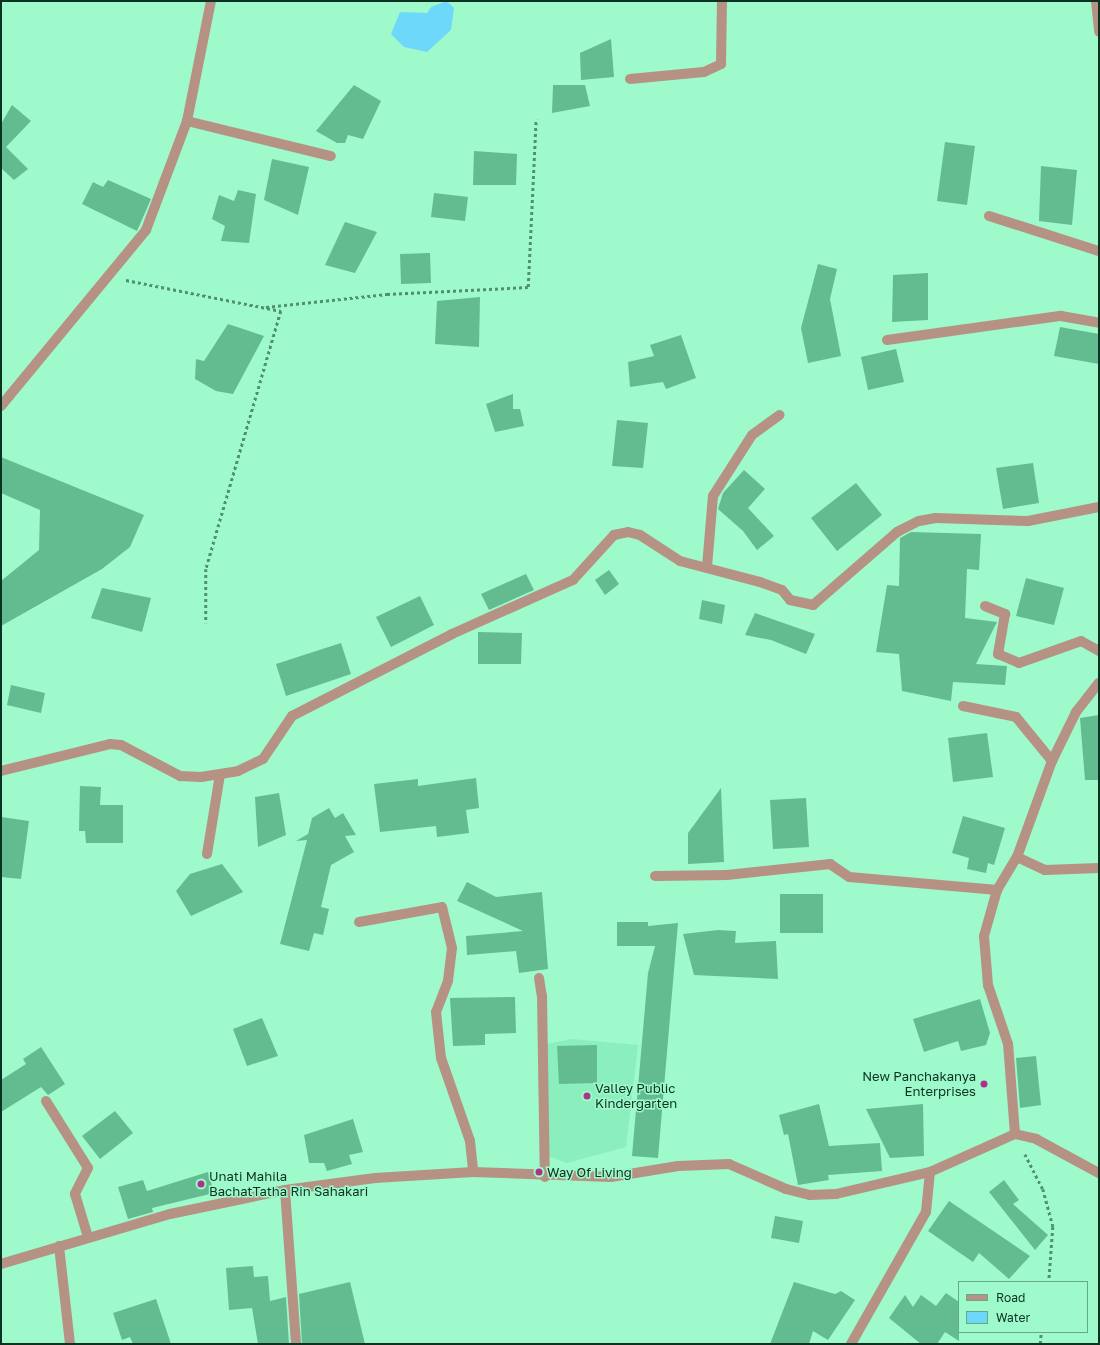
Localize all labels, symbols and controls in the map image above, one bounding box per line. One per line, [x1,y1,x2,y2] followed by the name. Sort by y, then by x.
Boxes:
[862,1069,976,1100] place label: New Panchakanya Enterprises
[979,1079,989,1089] marker: New Panchakanya Enterprises
[595,1081,677,1112] place label: Valley Public Kindergarten
[582,1091,592,1101] marker: Valley Public Kindergarten
[547,1164,632,1180] place label: Way Of Living
[534,1167,544,1177] marker: Way Of Living
[209,1169,368,1200] place label: Unati Mahila BachatTatha Rin Sahakari
[196,1179,206,1189] marker: Unati Mahila BachatTatha Rin Sahakari
[958,1281,1088,1333] legend
[996,1290,1025,1305] text: Road
[996,1310,1030,1325] text: Water

